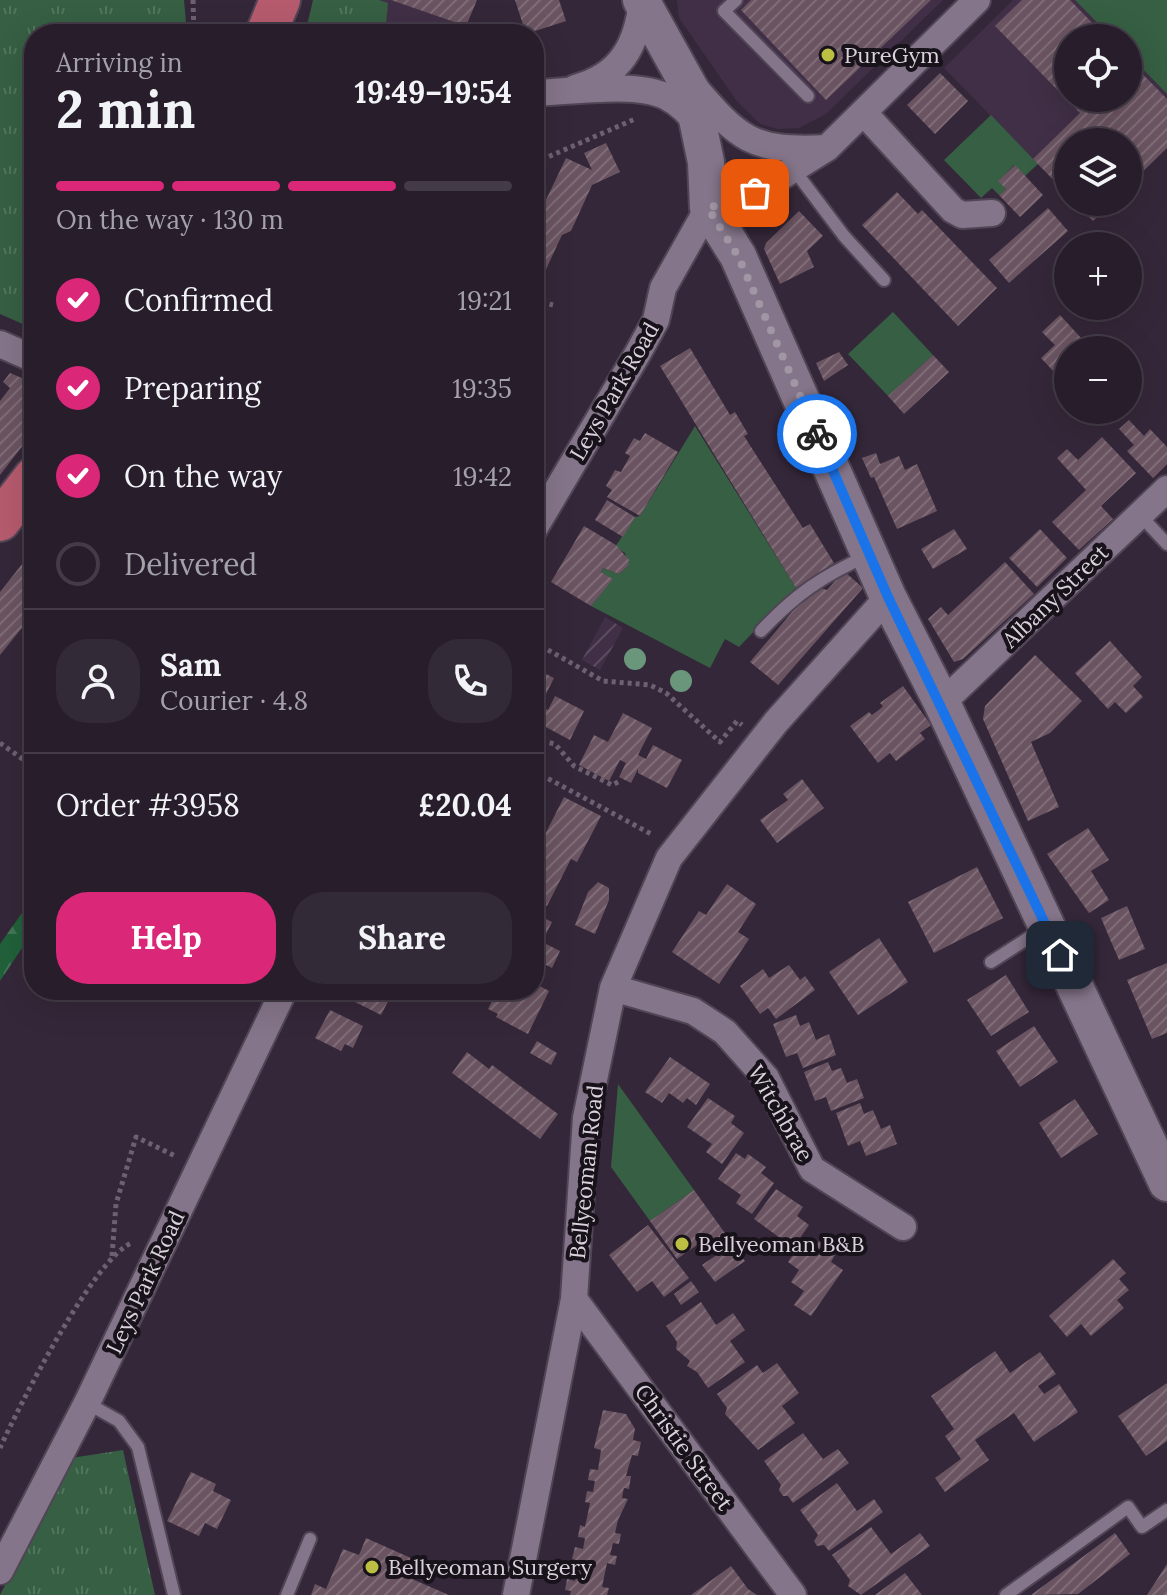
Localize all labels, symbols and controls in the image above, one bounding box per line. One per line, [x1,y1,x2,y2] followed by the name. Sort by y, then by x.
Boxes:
[1054,24,1142,424] map controls
[1054,24,1142,112] button: locate
[844,41,940,69] place label: PureGym
[56,46,183,79] text: Arriving in
[819,46,837,64] marker: PureGym
[355,73,512,111] text: 19:49–19:54
[56,76,195,142] text: 2 min
[1054,128,1142,216] button: layers
[721,159,789,227] pin
[733,171,777,215] icon: bag
[56,203,284,236] text: On the way · 130 m
[1054,232,1142,320] button: +
[56,278,100,322] icon: check
[124,281,273,319] text: Confirmed
[458,284,512,317] text: 19:21
[563,317,665,465] street label: Leys Park Road
[1054,336,1142,424] button: −
[56,366,100,410] icon: check
[124,369,261,407] text: Preparing
[452,372,512,405] text: 19:35
[777,394,857,474] courier
[795,412,839,456] icon: bike
[56,454,100,498] icon: check
[124,457,282,495] text: On the way
[453,460,512,493] text: 19:42
[995,538,1114,654] street label: Albany Street
[124,545,257,583] text: Delivered
[56,639,140,723] button: person
[428,639,512,723] button: phone
[160,646,221,684] text: Sam
[160,684,308,717] text: Courier · 4.8
[56,786,240,824] text: Order #3958
[418,786,512,824] text: £20.04
[56,892,276,984] button: Help
[292,892,512,984] button: Share
[1026,921,1094,989] pin
[1038,933,1082,977] icon: home
[742,1060,820,1166] street label: Witchbrae
[563,1084,609,1260] street label: Bellyeoman Road
[100,1206,190,1358] street label: Leys Park Road
[698,1230,864,1258] place label: Bellyeoman B&B
[673,1235,691,1253] marker: Bellyeoman B&B
[629,1378,739,1516] street label: Christie Street
[388,1553,592,1581] place label: Bellyeoman Surgery
[363,1558,381,1576] marker: Bellyeoman Surgery

